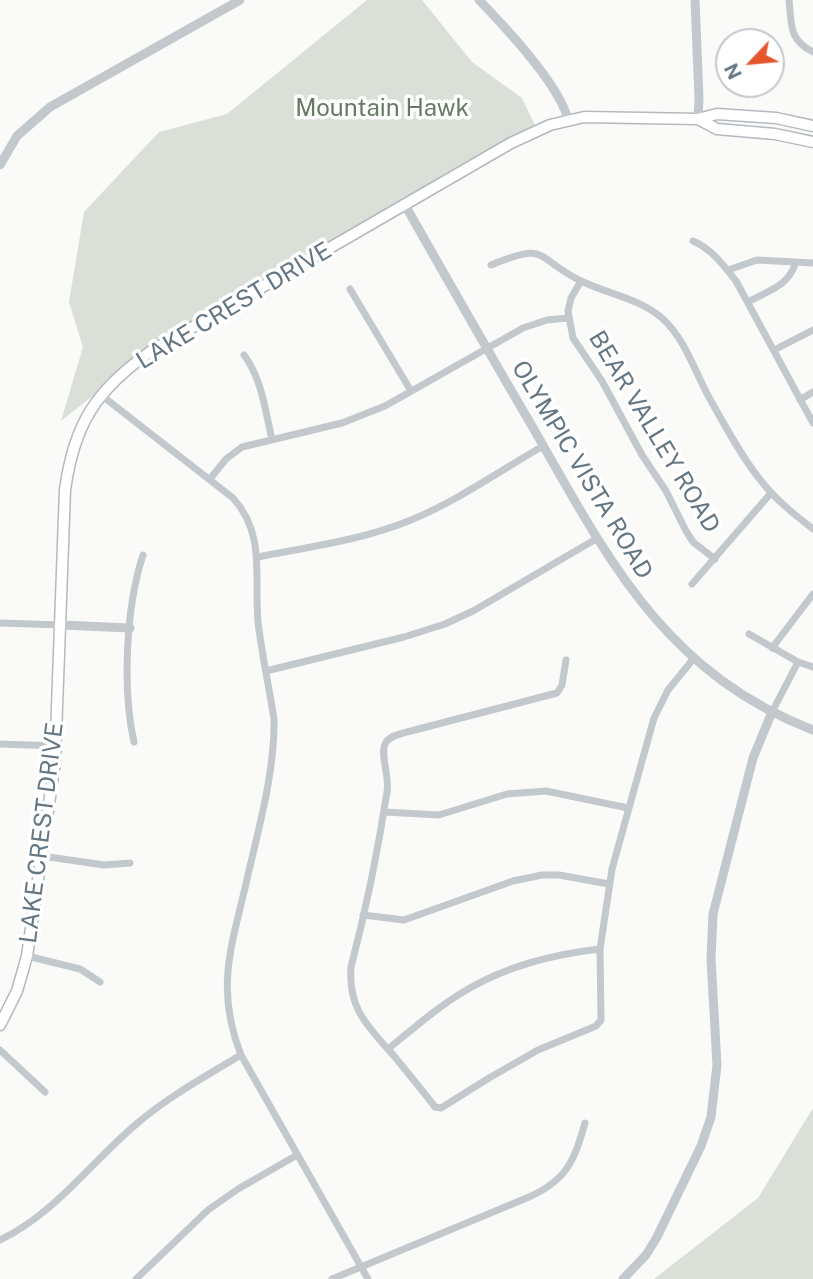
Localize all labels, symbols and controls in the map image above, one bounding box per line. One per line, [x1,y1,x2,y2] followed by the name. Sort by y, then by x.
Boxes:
[715,28,785,98] north arrow
[720,60,746,83] text: N
[295,95,469,123] park label: Mountain Hawk
[131,236,337,376] street label: LAKE CREST DRIVE
[582,326,726,538] street label: BEAR VALLEY ROAD
[505,356,659,584] street label: OLYMPIC VISTA ROAD
[14,721,70,945] street label: LAKE CREST DRIVE

